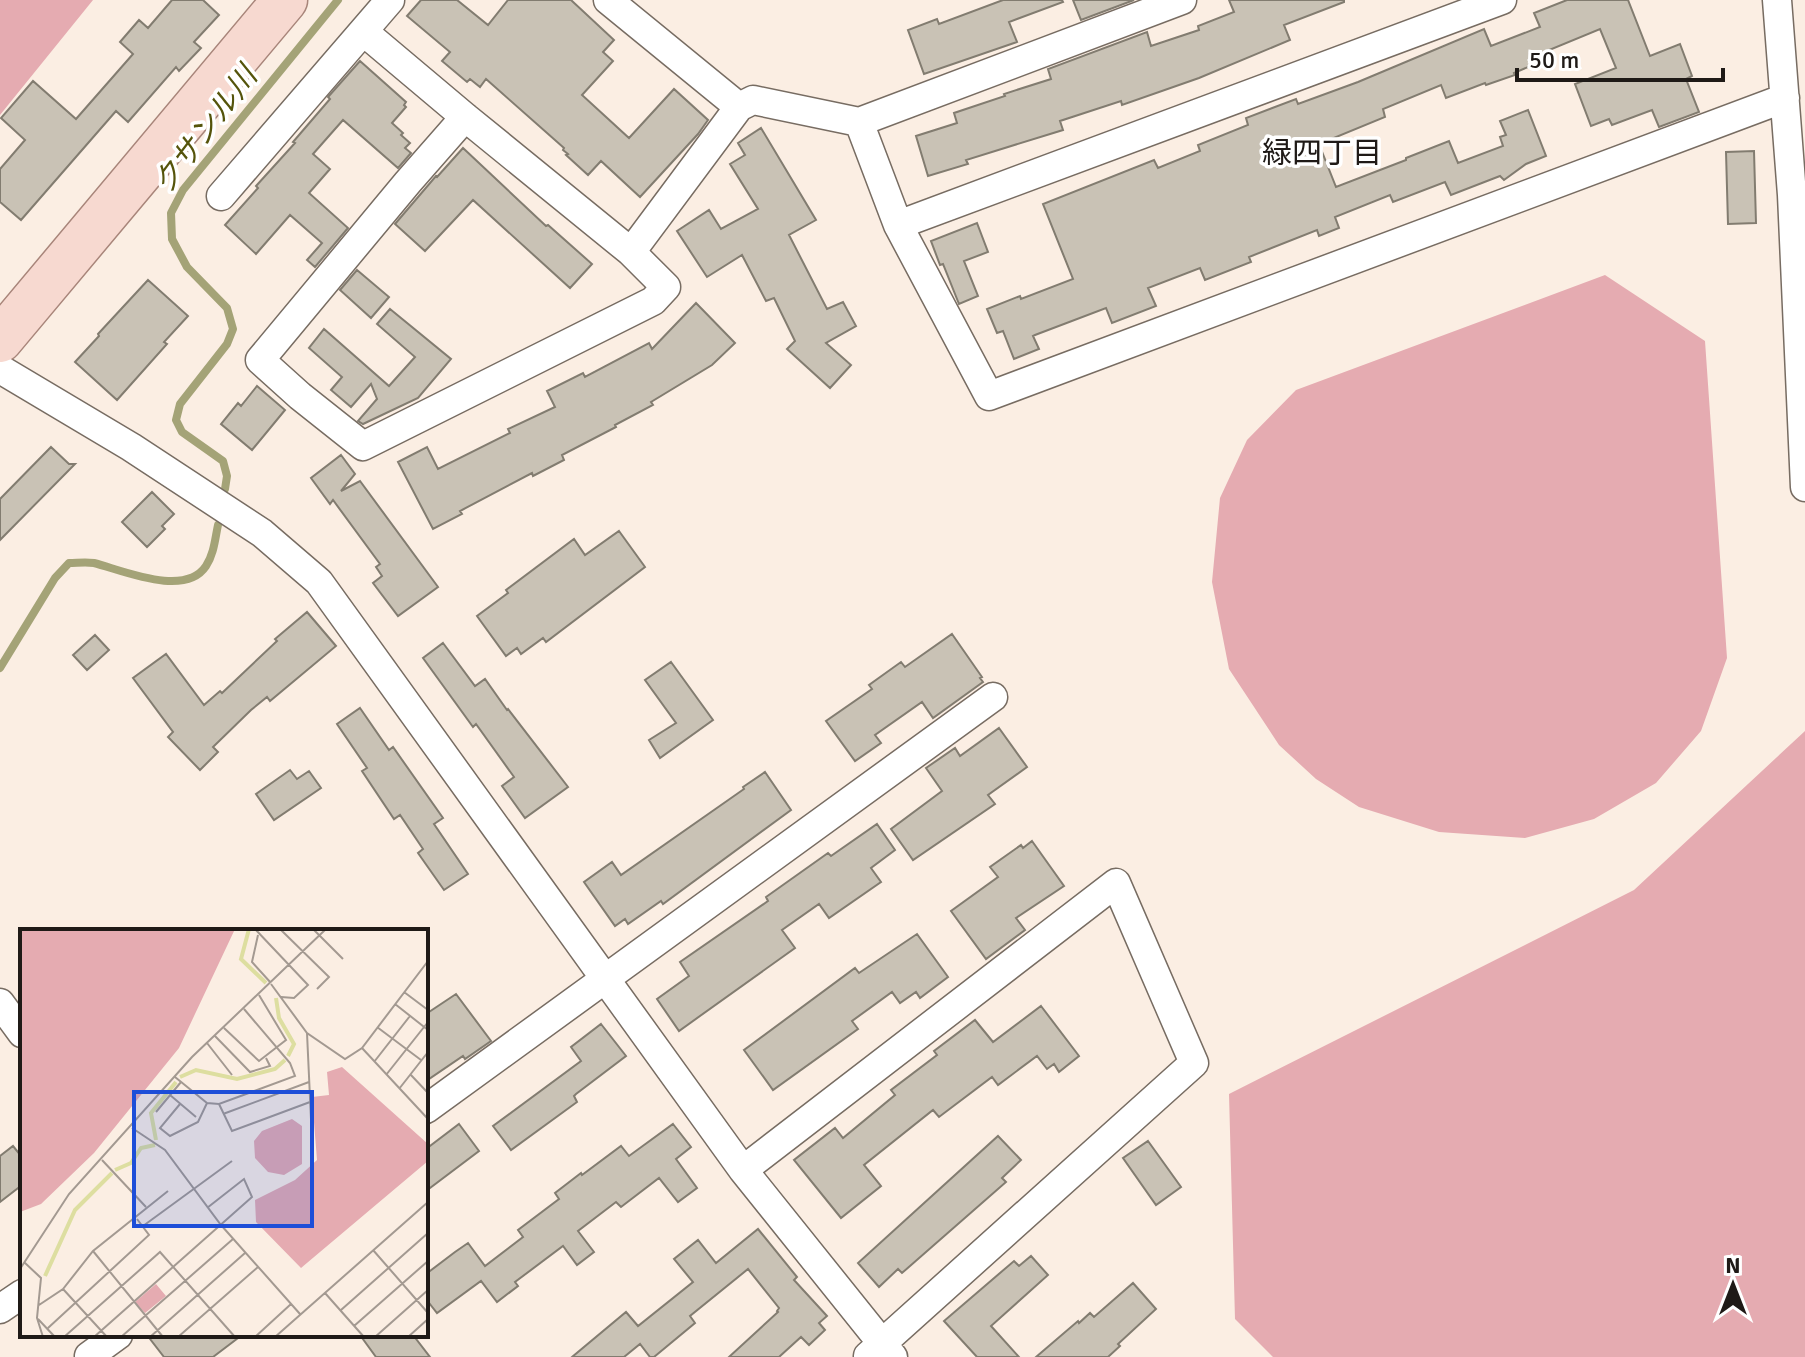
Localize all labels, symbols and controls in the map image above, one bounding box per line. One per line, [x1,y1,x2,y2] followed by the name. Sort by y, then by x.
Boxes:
[1517,32,1723,82] scale bar
[1529,45,1579,75] text: 50 m
[145,57,267,201] water label: クサンル川
[1262,135,1382,172] district label: 緑四丁目
[20,929,428,1337] inset map
[1693,1245,1773,1325] north arrow
[1725,1252,1741,1279] text: N

